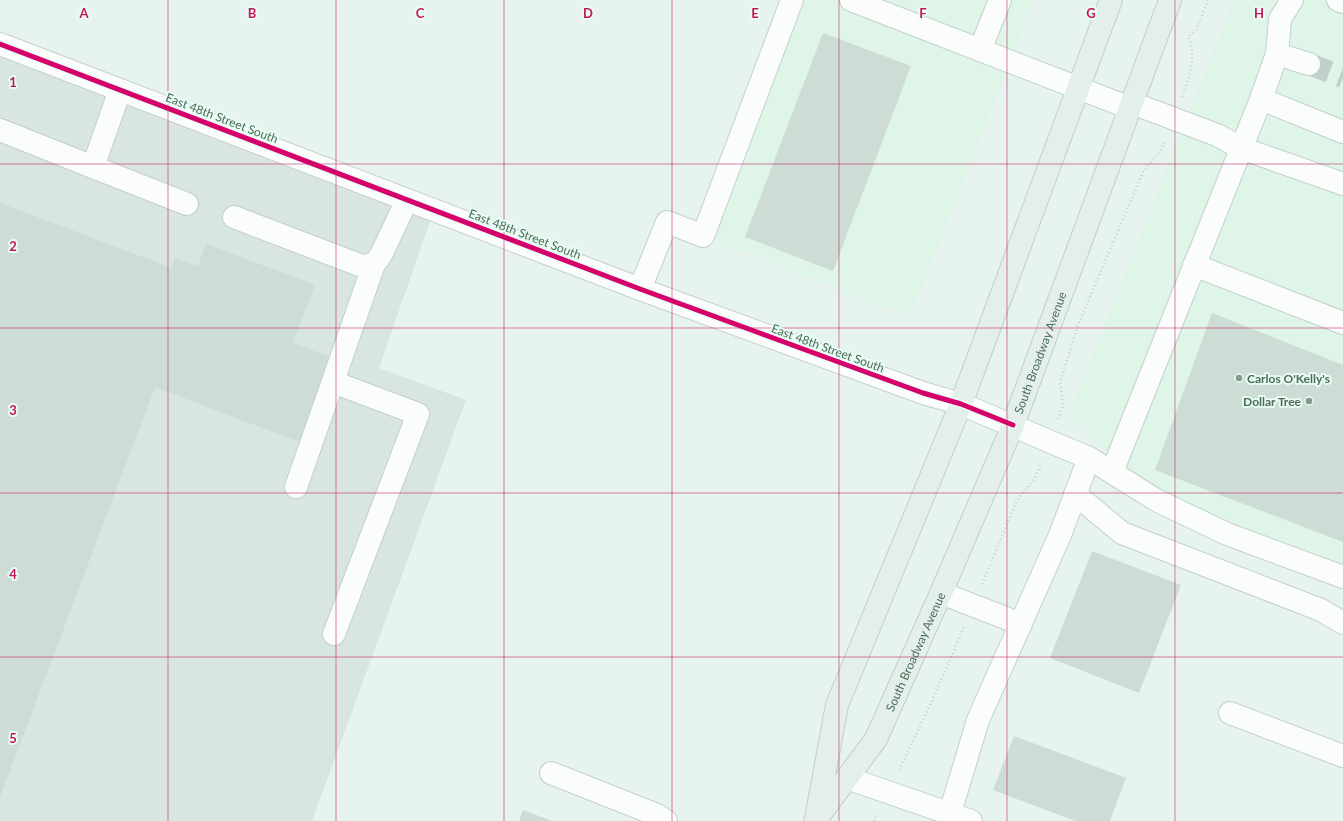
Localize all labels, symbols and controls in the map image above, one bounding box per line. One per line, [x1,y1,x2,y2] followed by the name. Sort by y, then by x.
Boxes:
[78,5,89,21] text: A
[248,5,257,21] text: B
[416,5,425,21] text: C
[583,5,593,21] text: D
[751,5,759,21] text: E
[919,5,927,21] text: F
[1086,5,1096,21] text: G
[1254,5,1264,21] text: H
[9,74,17,90] text: 1
[164,90,280,146] street label: East 48th Street South
[467,206,583,262] street label: East 48th Street South
[9,238,17,254] text: 2
[1010,290,1069,416] street label: South Broadway Avenue
[770,321,886,375] street label: East 48th Street South
[1247,371,1330,386] place label: Carlos O'Kelly's
[1234,373,1244,383] marker: Carlos O'Kelly's
[1243,394,1302,409] place label: Dollar Tree
[1304,396,1314,406] marker: Dollar Tree
[9,402,17,418] text: 3
[9,566,17,582] text: 4
[882,590,948,713] street label: South Broadway Avenue
[9,730,17,746] text: 5

